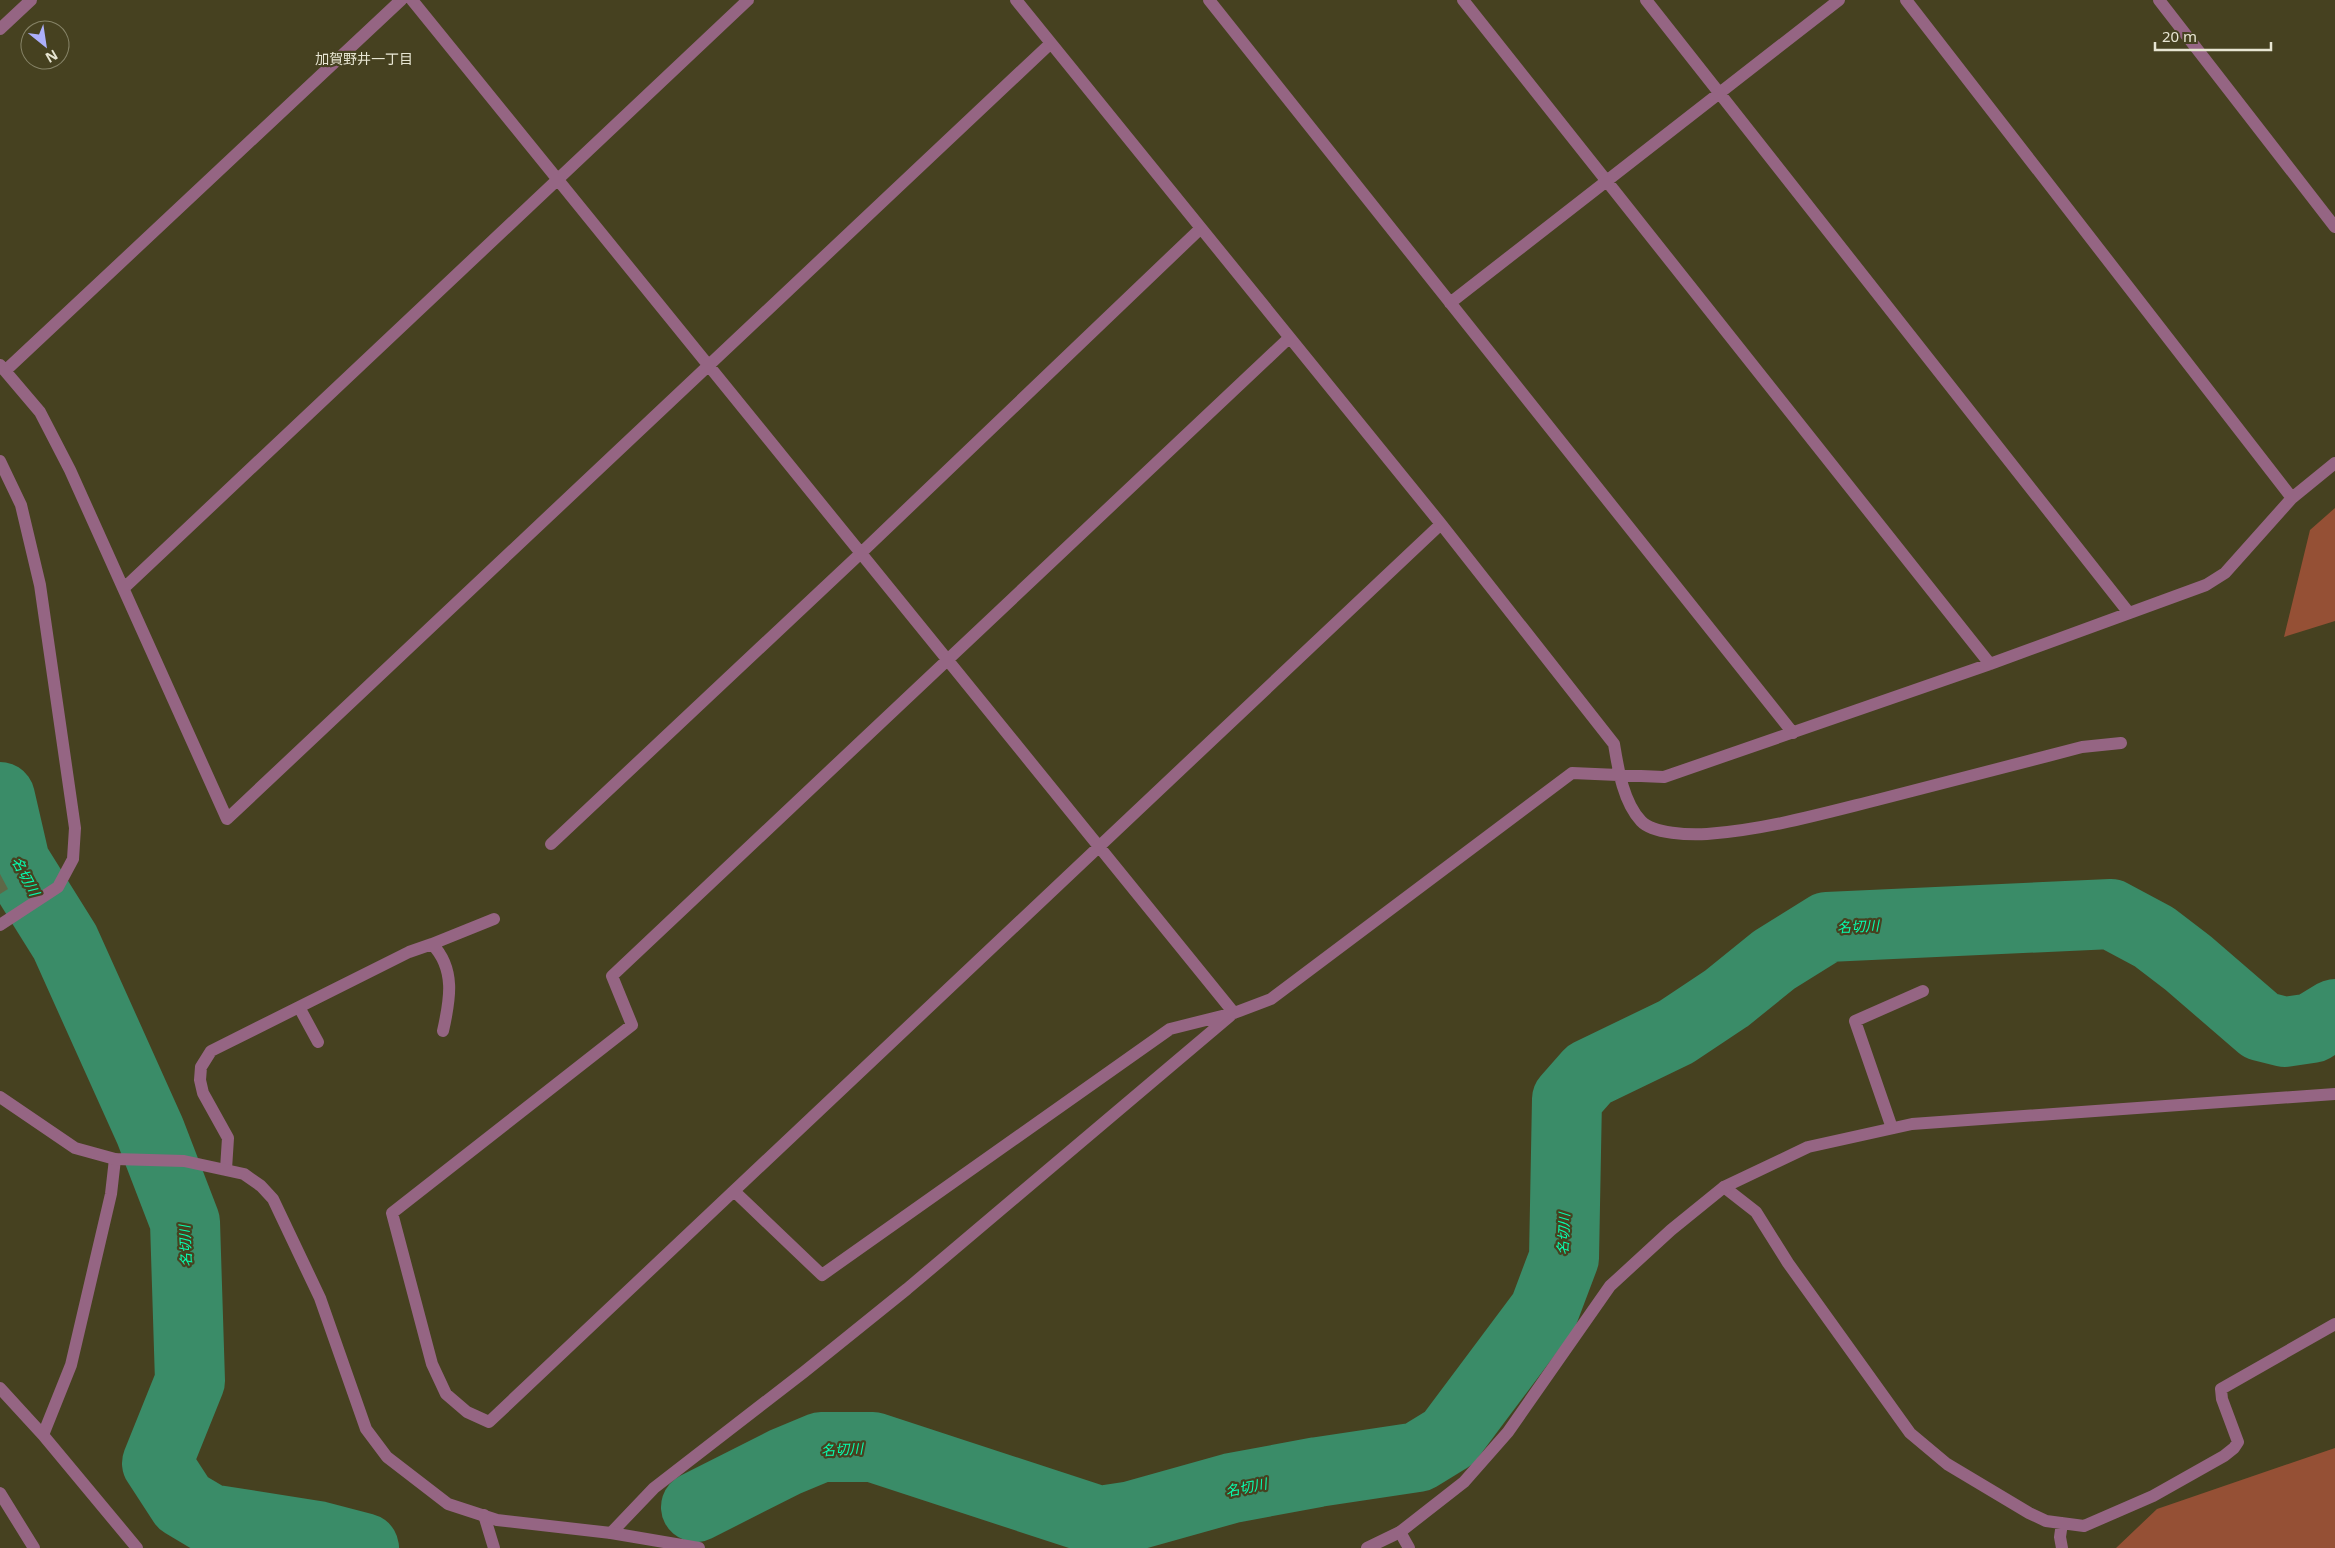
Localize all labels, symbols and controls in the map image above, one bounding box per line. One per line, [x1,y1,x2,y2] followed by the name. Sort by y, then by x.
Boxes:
[20,20,70,70] north arrow
[2155,20,2271,52] scale bar
[2162,26,2197,46] text: 20 m
[42,46,61,68] text: N
[315,49,413,68] district label: 加賀野井一丁目
[8,853,45,901] water label: 名切川
[1837,915,1881,937] water label: 名切川
[1552,1211,1574,1255] water label: 名切川
[174,1223,196,1267] water label: 名切川
[821,1438,865,1460] water label: 名切川
[1224,1473,1270,1500] water label: 名切川

